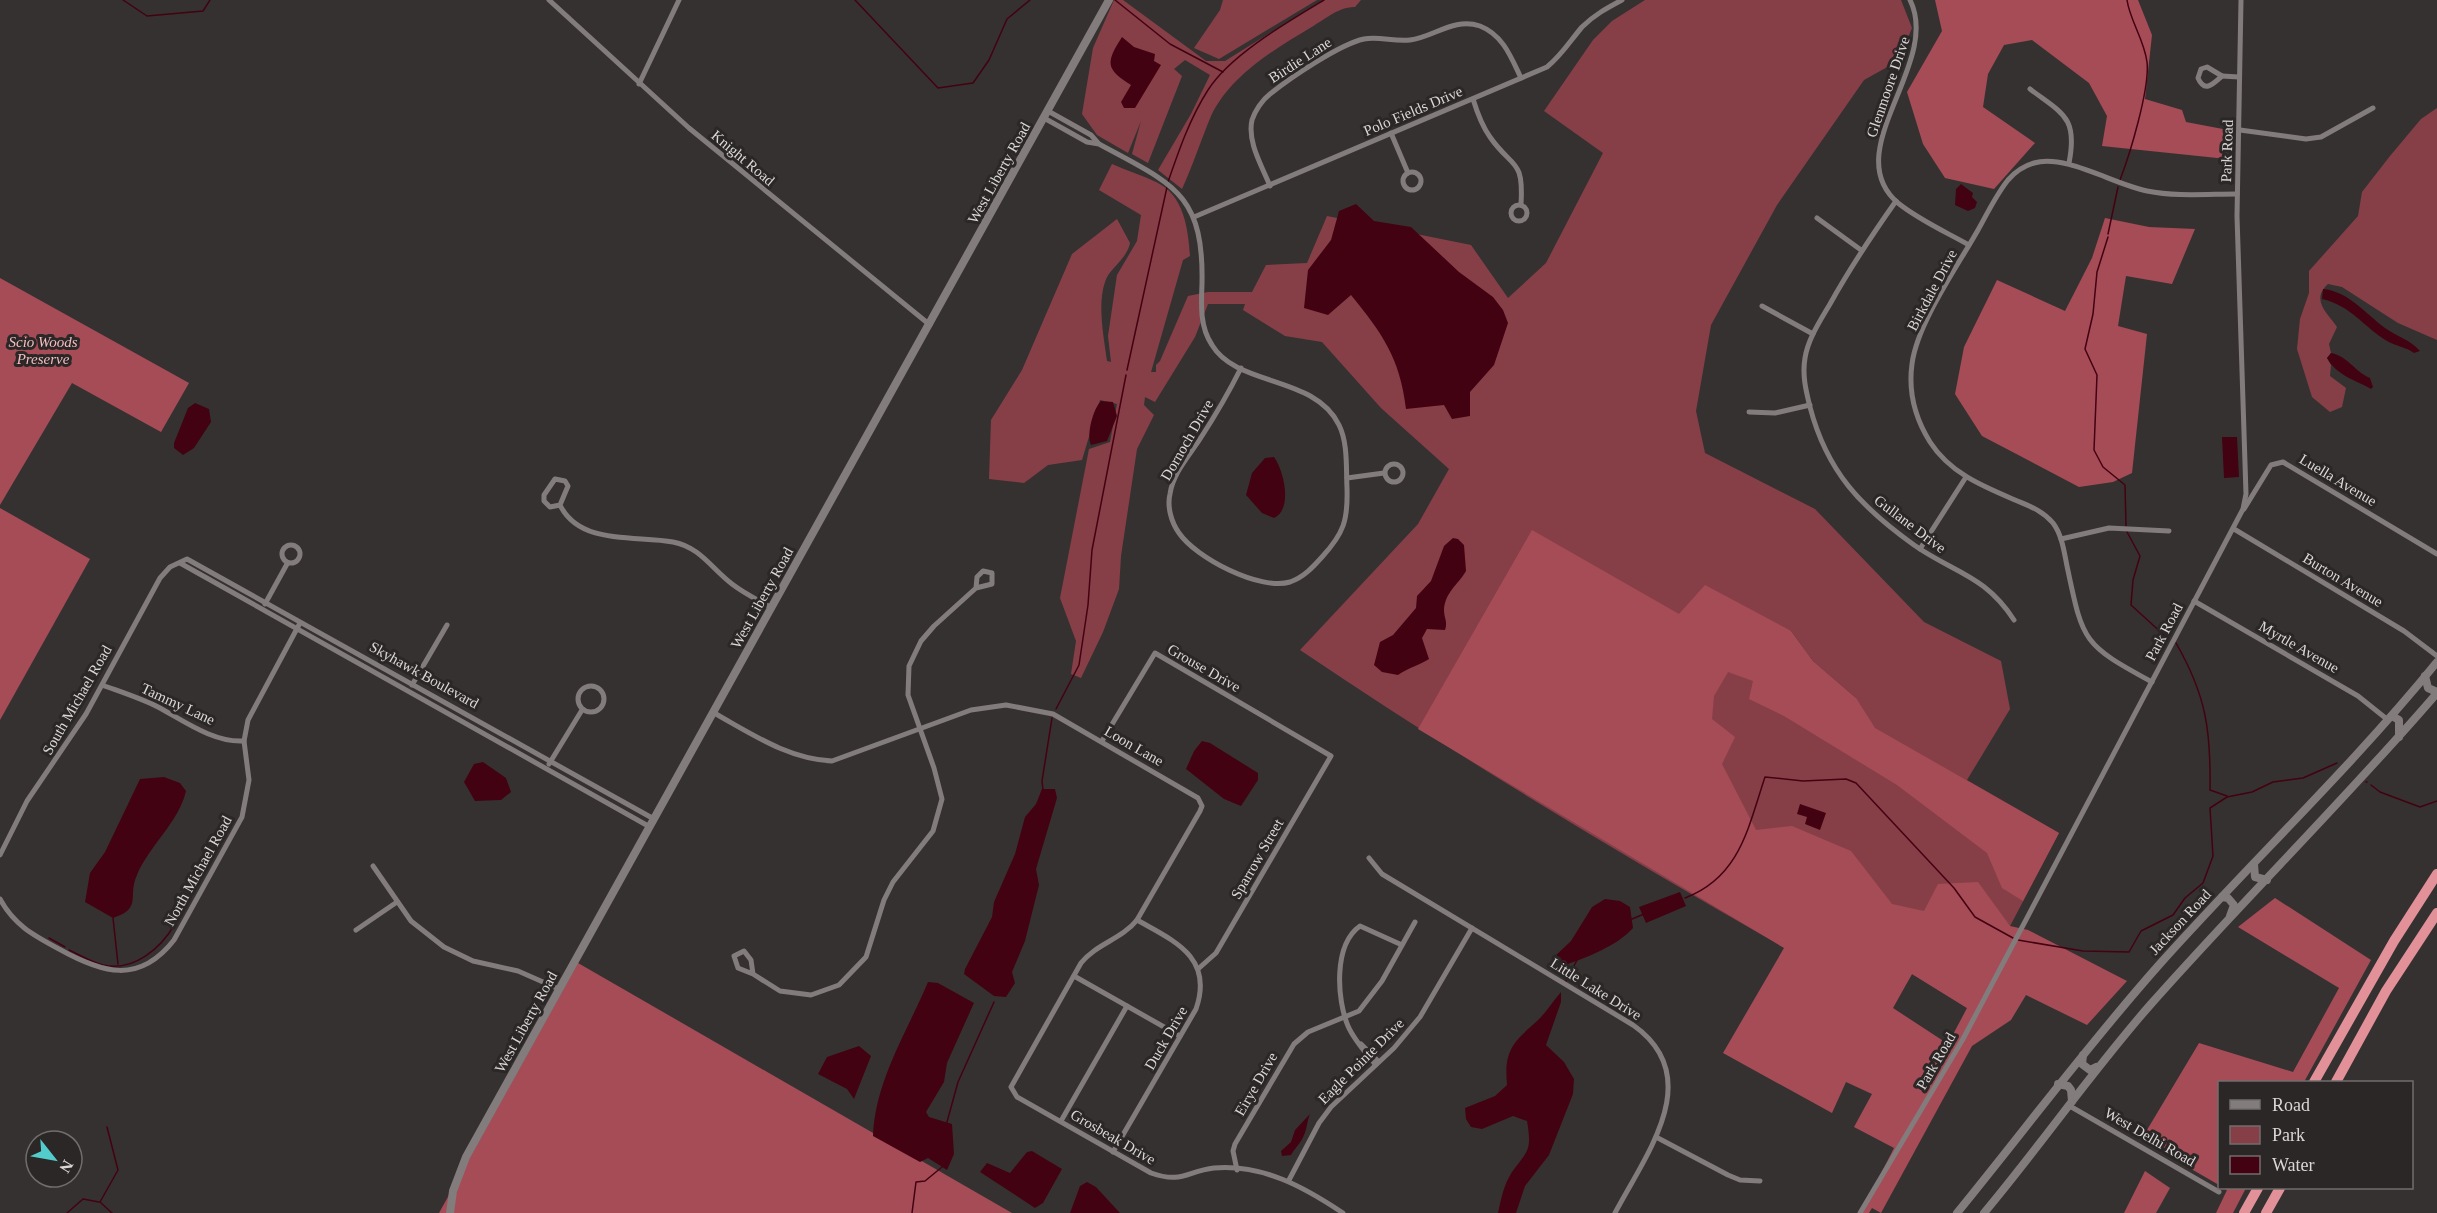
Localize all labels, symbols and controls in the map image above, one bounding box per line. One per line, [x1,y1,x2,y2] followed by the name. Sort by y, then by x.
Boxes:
[1266,34,1335,86] street label: Birdie Lane
[1863,34,1913,139] street label: Glenmoore Drive
[1361,83,1465,139] street label: Polo Fields Drive
[965,119,1034,226] street label: West Liberty Road
[2218,119,2236,183] street label: Park Road
[708,127,778,189] street label: Knight Road
[1904,246,1960,333] street label: Birkdale Drive
[8,334,78,367] park label: Scio Woods Preserve
[1157,397,1217,483] street label: Dornoch Drive
[2297,451,2380,509] street label: Luella Avenue
[1871,492,1949,556] street label: Gullane Drive
[728,544,797,651] street label: West Liberty Road
[2300,550,2386,610] street label: Burton Avenue
[2142,600,2186,664] street label: Park Road
[2256,618,2342,676] street label: Myrtle Avenue
[367,638,482,712] street label: Skyhawk Boulevard
[1165,641,1243,695] street label: Grouse Drive
[39,642,115,757] street label: South Michael Road
[139,680,218,728] street label: Tammy Lane
[1102,723,1167,769] street label: Loon Lane
[161,813,235,929] street label: North Michael Road
[1228,815,1287,902] street label: Sparrow Street
[2146,886,2214,958] street label: Jackson Road
[1548,955,1645,1024] street label: Little Lake Drive
[492,968,561,1075] street label: West Liberty Road
[1141,1003,1191,1072] street label: Duck Drive
[1315,1015,1407,1107] street label: Eagle Pointe Drive
[1913,1029,1959,1092] street label: Park Road
[1231,1049,1281,1118] street label: Eirye Drive
[2218,1081,2413,1189] legend
[2272,1095,2310,1115] text: Road
[2102,1105,2199,1170] street label: West Delhi Road
[1068,1106,1159,1168] street label: Grosbeak Drive
[2272,1125,2305,1145] text: Park
[24,1129,84,1189] north arrow
[2272,1155,2315,1175] text: Water
[56,1157,77,1176] text: N

